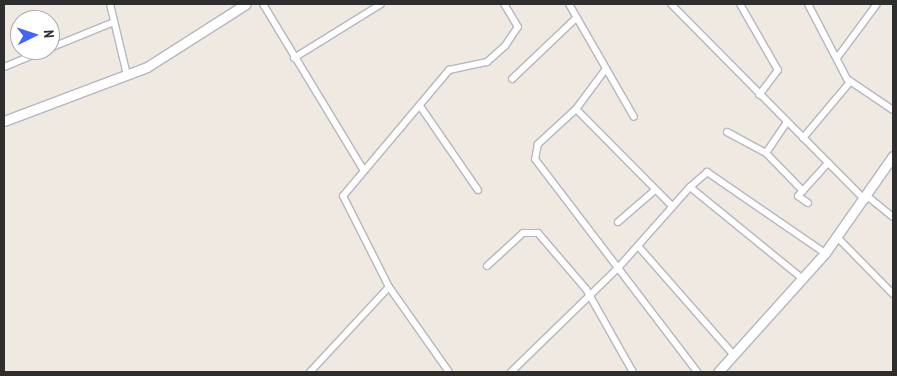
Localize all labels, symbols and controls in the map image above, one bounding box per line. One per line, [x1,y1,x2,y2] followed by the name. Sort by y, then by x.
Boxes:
[10,10,60,60] north arrow
[40,30,58,38] text: N

